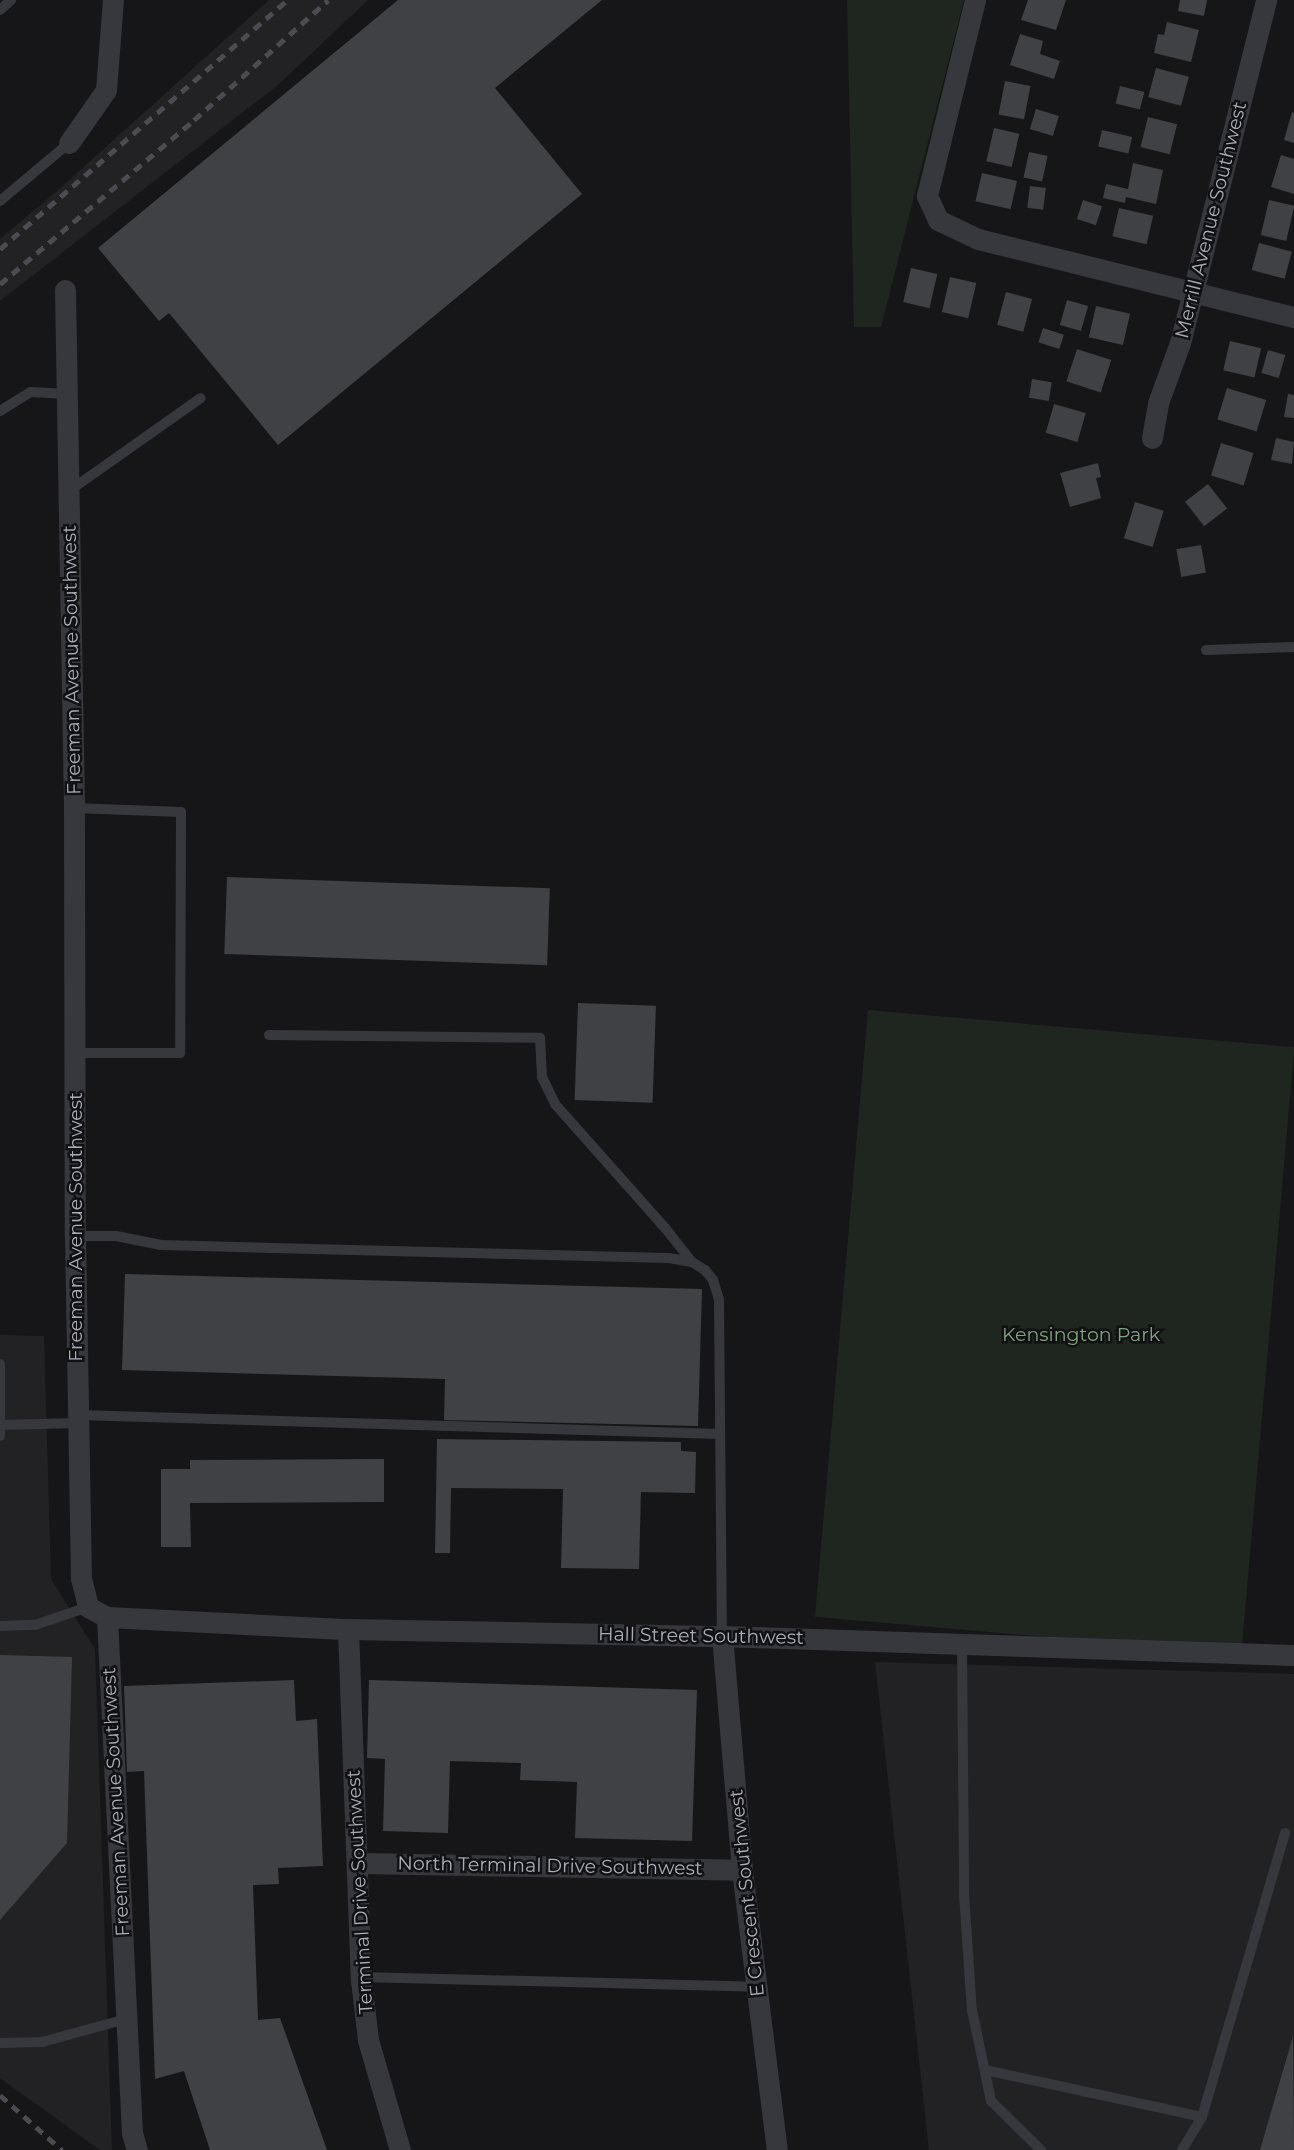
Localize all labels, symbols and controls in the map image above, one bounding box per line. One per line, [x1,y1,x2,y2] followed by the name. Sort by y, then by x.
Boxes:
[1171,99,1251,341] street label: Merrill Avenue Southwest
[58,525,86,795] street label: Freeman Avenue Southwest
[65,1092,87,1362] street label: Freeman Avenue Southwest
[1002,1324,1160,1346] park label: Kensington Park
[598,1623,804,1649] street label: Hall Street Southwest
[98,1667,134,1937] street label: Freeman Avenue Southwest
[342,1769,378,2015] street label: Terminal Drive Southwest
[725,1788,769,1998] street label: E Crescent Southwest
[397,1852,703,1880] street label: North Terminal Drive Southwest

